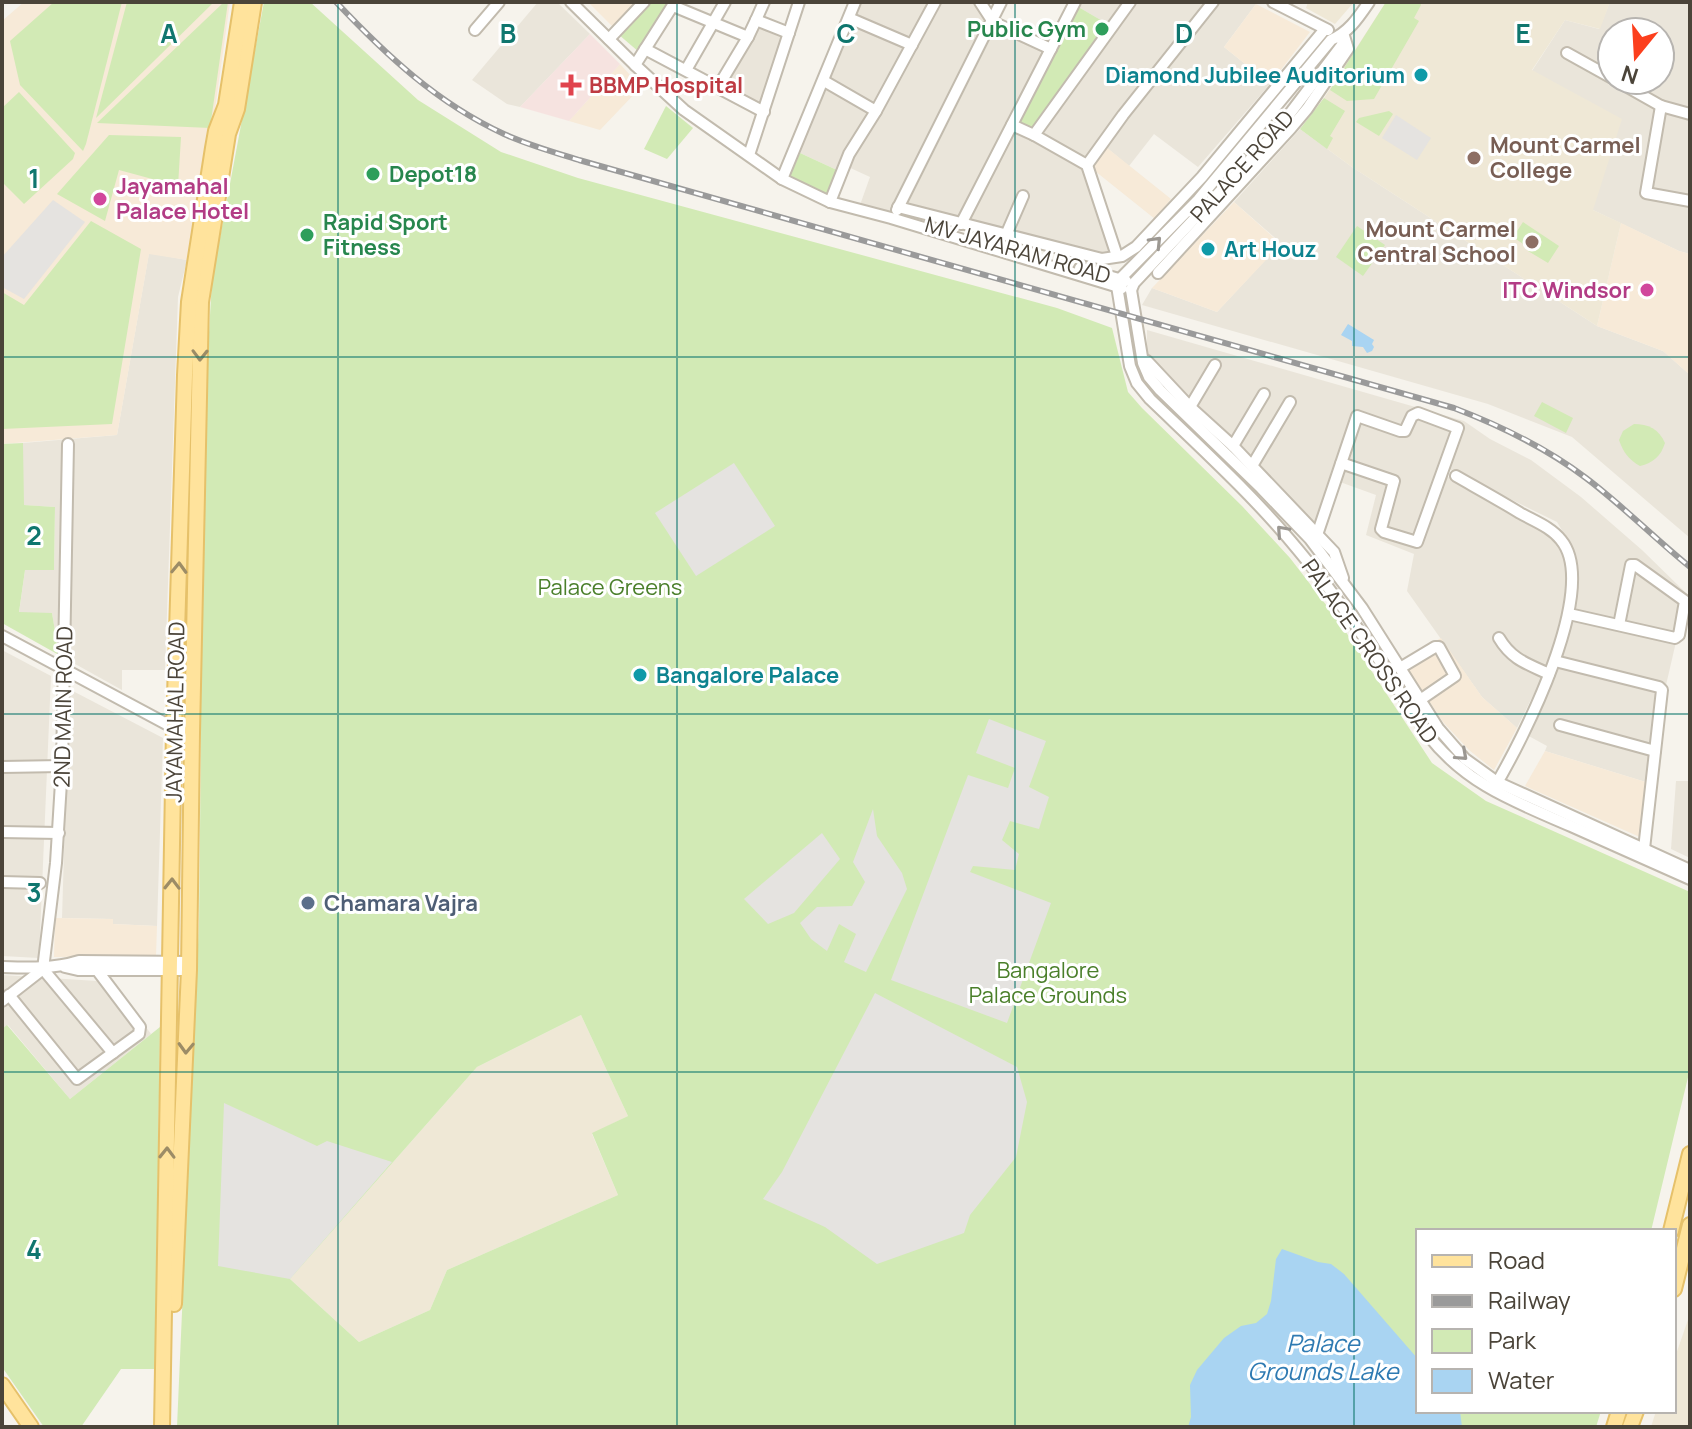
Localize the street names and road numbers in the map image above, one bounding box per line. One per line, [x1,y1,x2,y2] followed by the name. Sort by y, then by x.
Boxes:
[1183,103,1301,229] street label: PALACE ROAD
[922,209,1114,291] street label: MV JAYARAM ROAD
[1295,553,1445,749] street label: PALACE CROSS ROAD
[158,621,192,803] street label: JAYAMAHAL ROAD
[47,626,79,788] street label: 2ND MAIN ROAD

